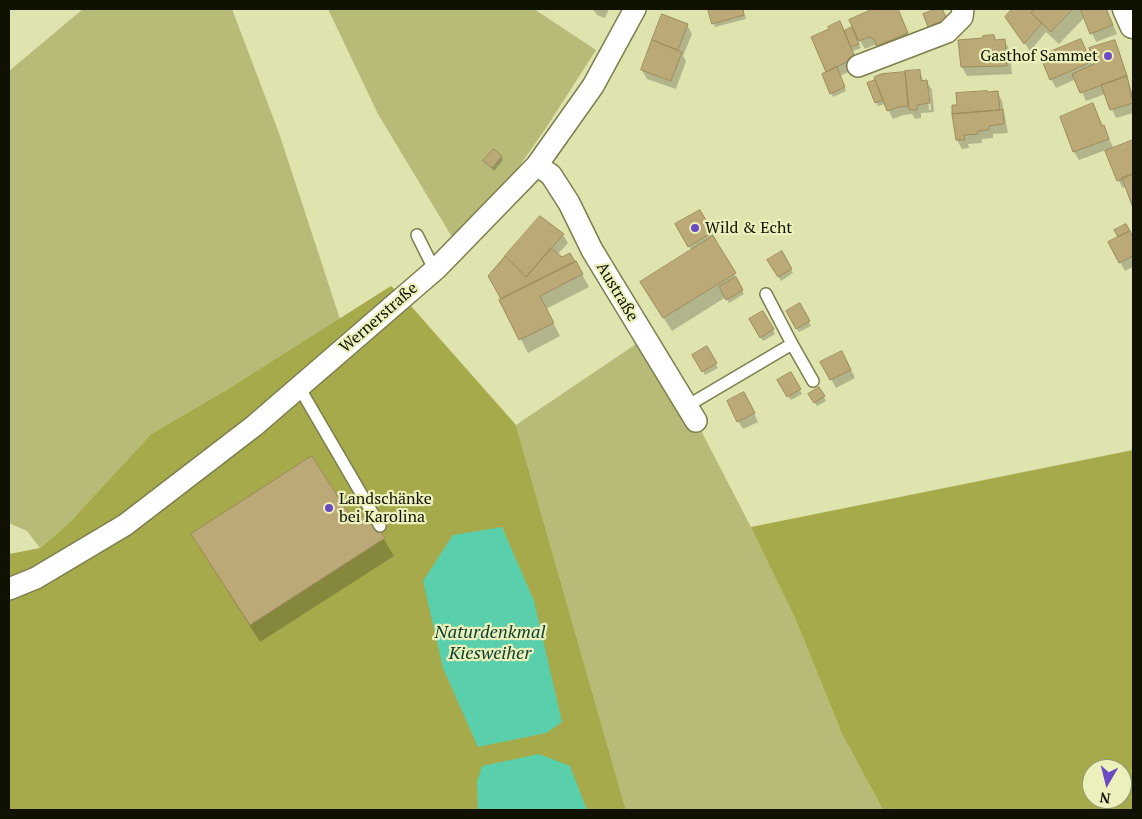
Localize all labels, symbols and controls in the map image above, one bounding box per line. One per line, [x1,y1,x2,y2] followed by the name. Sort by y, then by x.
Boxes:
[980,46,1098,66] place label: Gasthof Sammet
[1102,50,1114,62] marker: Gasthof Sammet
[705,218,792,238] place label: Wild & Echt
[689,222,701,234] marker: Wild & Echt
[592,259,642,325] street label: Austraße
[336,279,422,357] street label: Wernerstraße
[339,489,432,527] place label: Landschänke bei Karolina
[323,502,335,514] marker: Landschänke bei Karolina
[435,622,545,664] water label: Naturdenkmal Kiesweiher
[1082,759,1132,809] north arrow
[1098,788,1112,809] text: N

